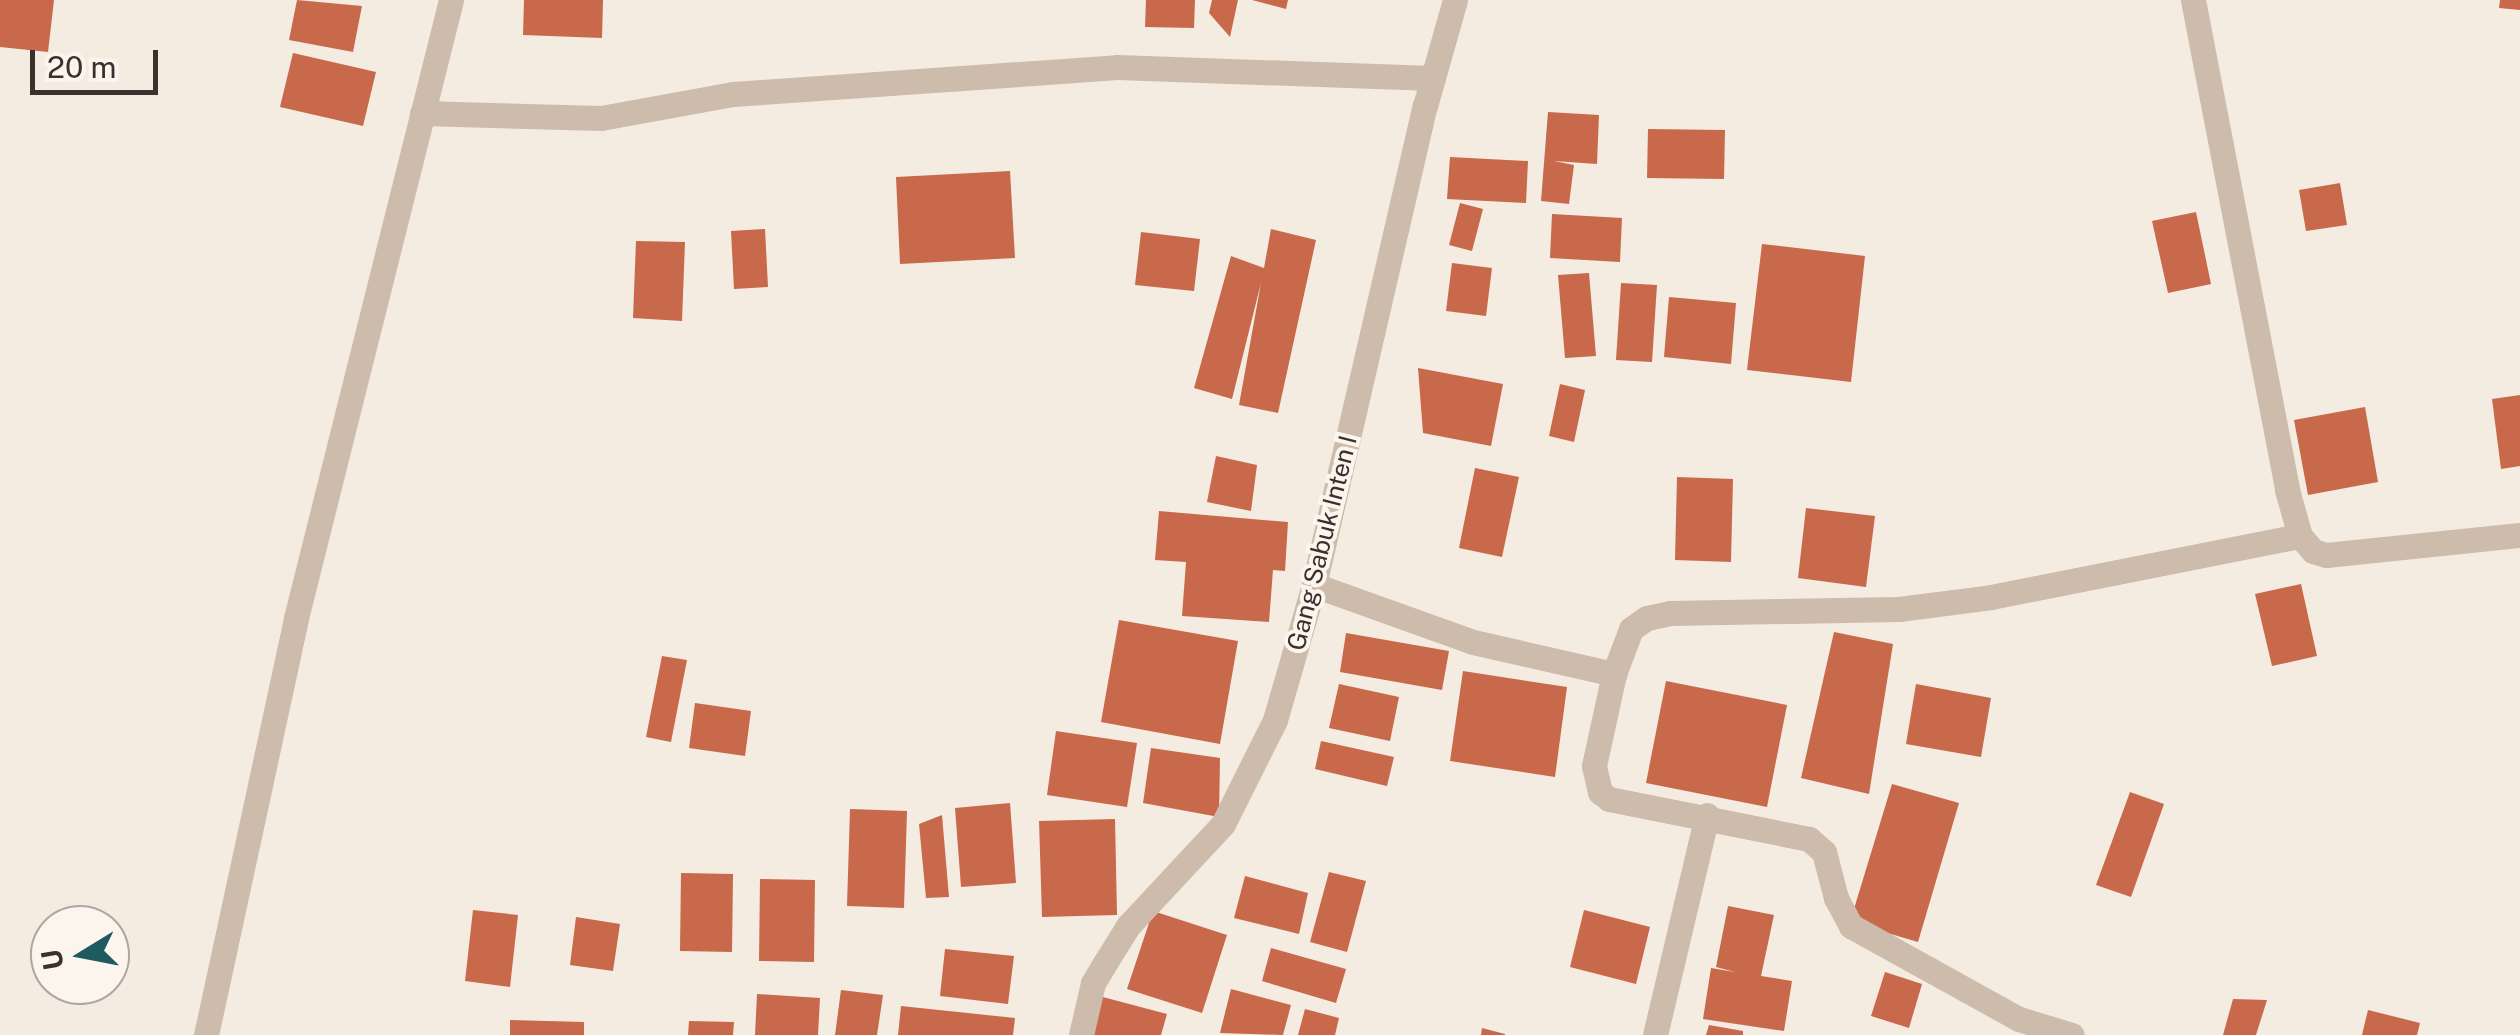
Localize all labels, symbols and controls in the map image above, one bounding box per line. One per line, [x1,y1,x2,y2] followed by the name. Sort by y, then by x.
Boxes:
[35,30,162,92] scale bar
[47,49,116,85] text: 20 m
[1281,432,1363,654] street label: Gang Sabuk Inten I
[30,905,130,1005] north arrow
[34,947,70,973] text: U

